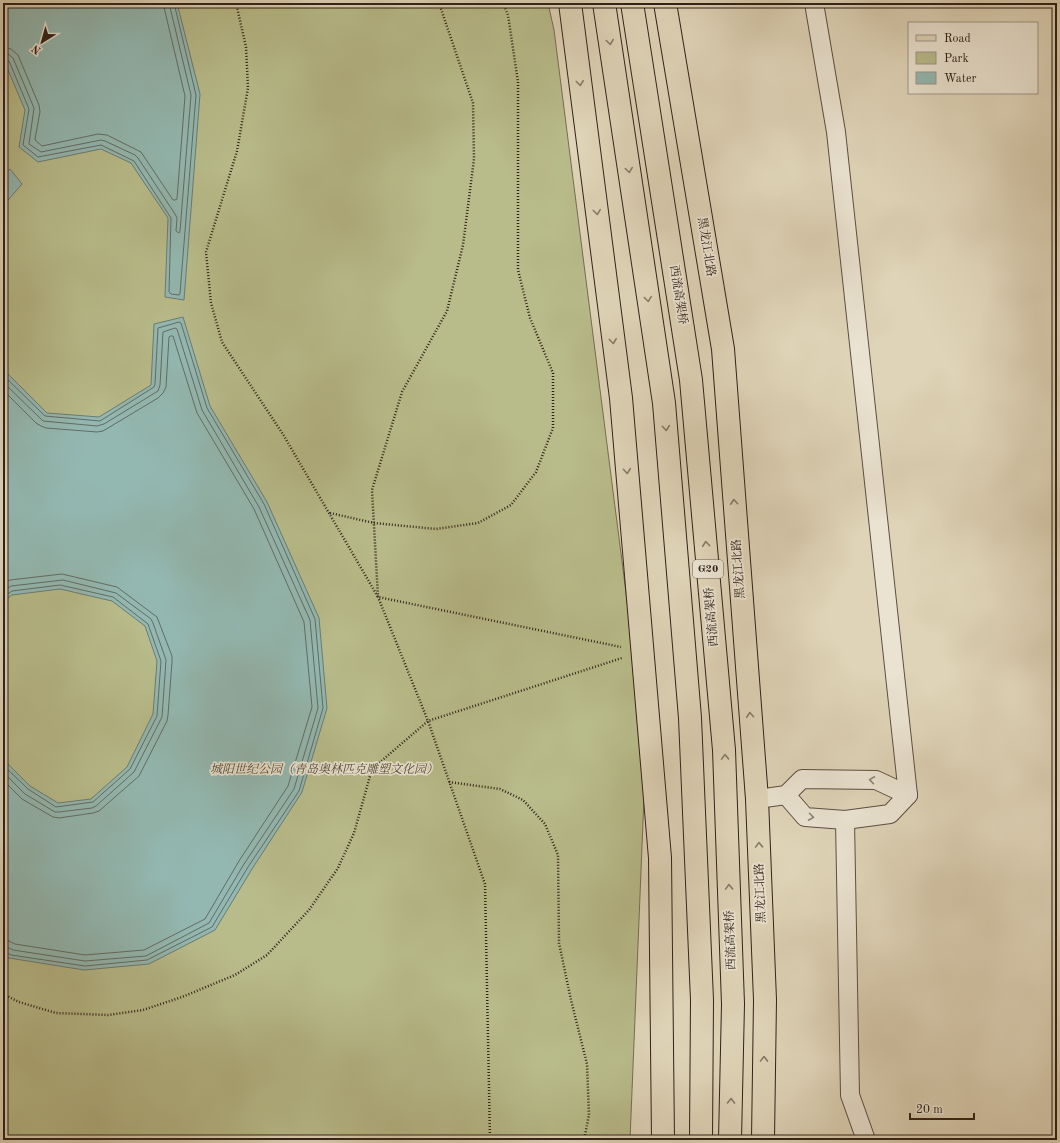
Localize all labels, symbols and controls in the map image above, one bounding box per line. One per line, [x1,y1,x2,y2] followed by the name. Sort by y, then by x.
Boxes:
[22,22,62,62] north arrow
[908,22,1038,94] legend
[944,33,971,45] text: Road
[605,38,614,45] one-way arrow
[30,42,44,56] text: N
[944,53,969,65] text: Park
[944,73,977,85] text: Water
[575,80,584,86] one-way arrow
[624,167,633,173] one-way arrow
[592,209,601,215] one-way arrow
[695,216,719,278] street label: 黑龙江北路
[667,264,691,326] street label: 西流高架桥
[643,296,652,302] one-way arrow
[608,338,617,344] one-way arrow
[661,425,670,431] one-way arrow
[622,467,631,474] one-way arrow
[730,499,739,505] one-way arrow
[729,539,747,599] street label: 黑龙江北路
[701,541,710,547] one-way arrow
[693,560,723,578] road number: G20
[701,587,721,648] street label: 西流高架桥
[746,712,755,718] one-way arrow
[720,754,729,760] one-way arrow
[210,762,438,776] park label: 城阳世纪公园（青岛奥林匹克雕塑文化园）
[869,776,876,785] one-way arrow
[808,812,814,821] one-way arrow
[754,842,763,848] one-way arrow
[752,863,768,923] street label: 黑龙江北路
[725,884,733,890] one-way arrow
[722,910,738,970] street label: 西流高架桥
[760,1056,768,1062] one-way arrow
[910,1095,974,1121] scale bar
[727,1098,735,1104] one-way arrow
[916,1104,943,1116] text: 20 m

